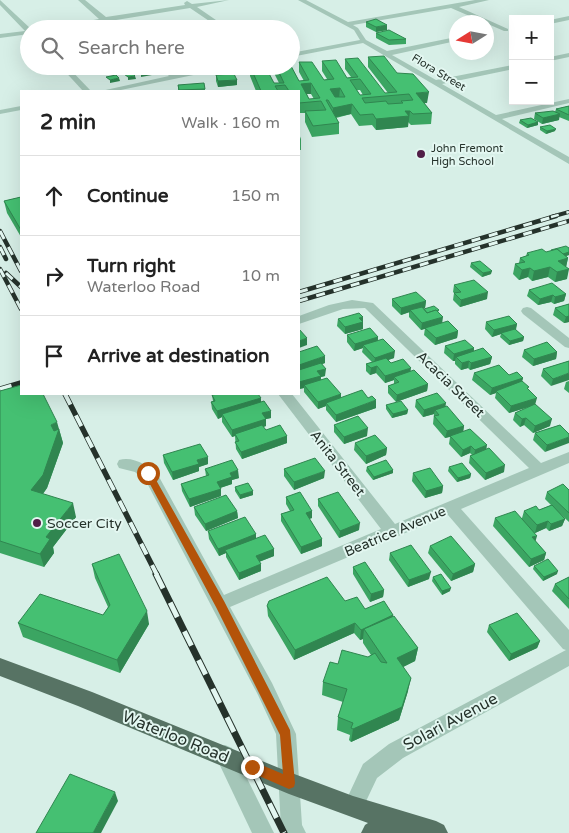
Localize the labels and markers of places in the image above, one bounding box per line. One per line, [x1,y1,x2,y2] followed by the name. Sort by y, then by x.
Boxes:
[431,142,503,168] place label: John Fremont High School
[415,148,427,160] marker: John Fremont High School
[47,515,122,532] place label: Soccer City
[31,517,43,529] marker: Soccer City

